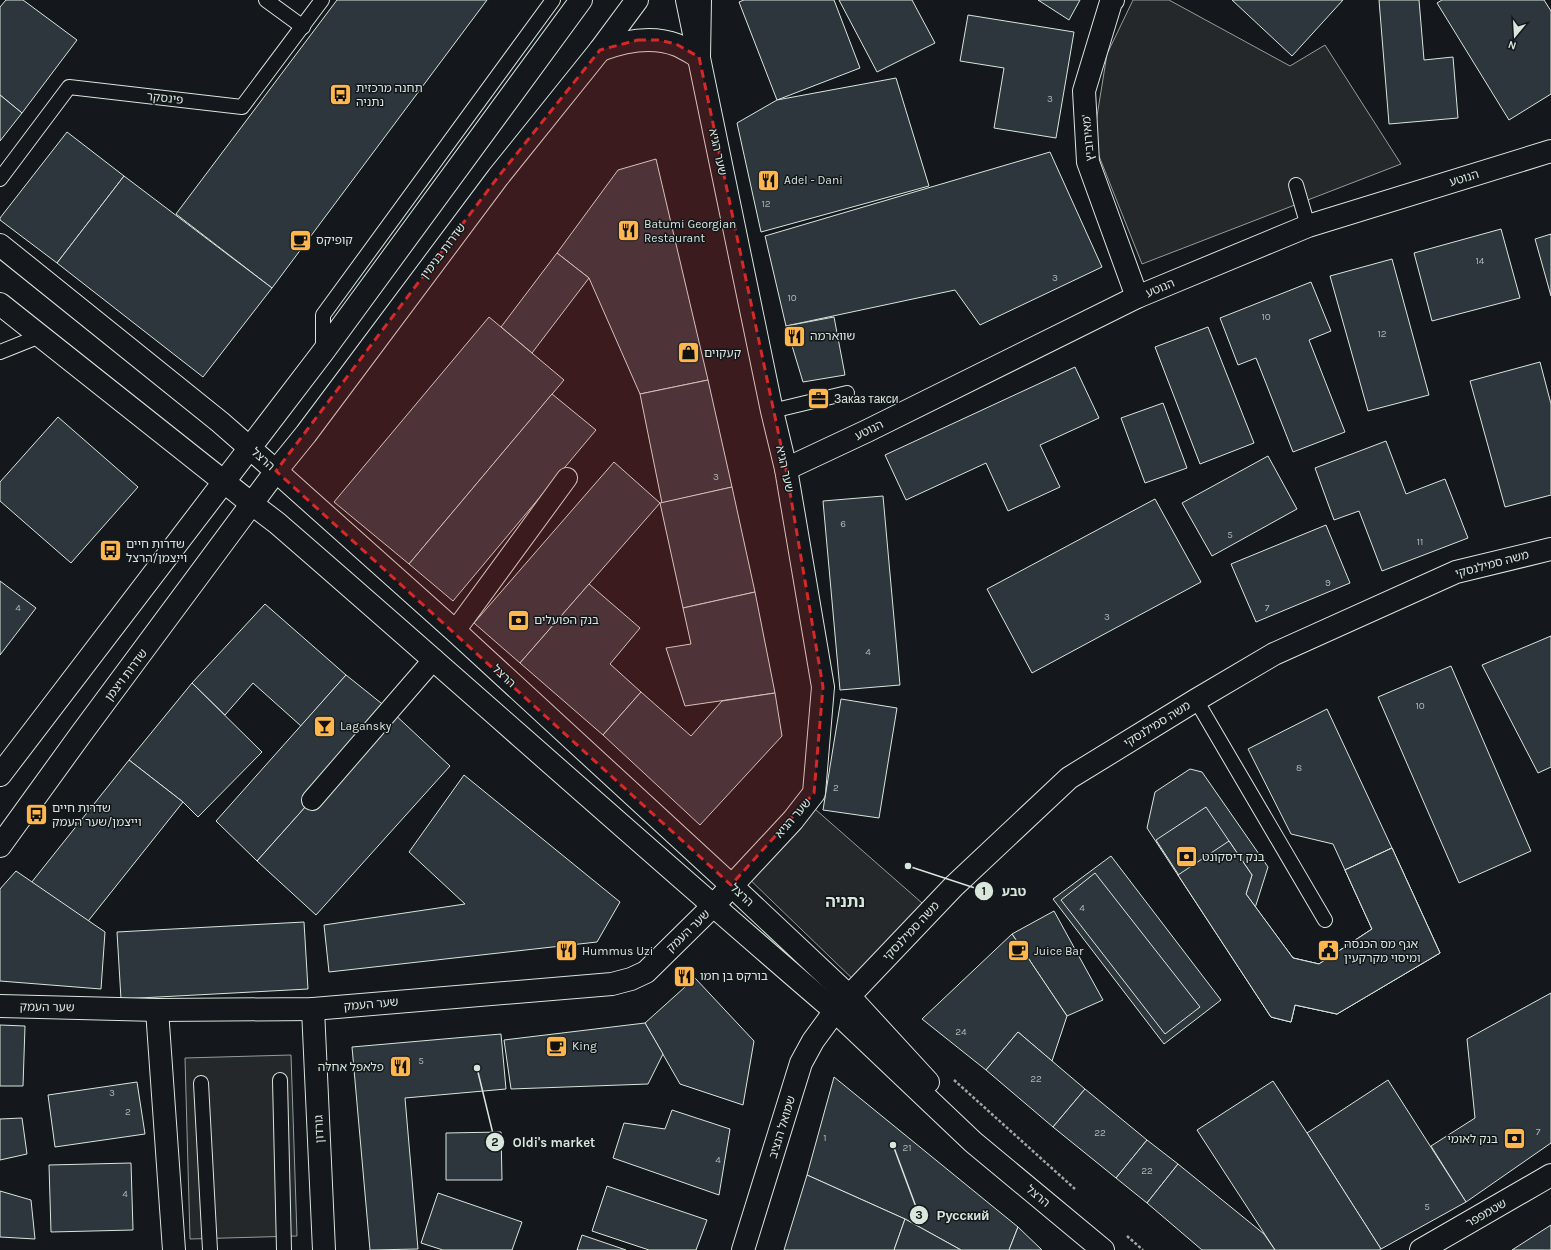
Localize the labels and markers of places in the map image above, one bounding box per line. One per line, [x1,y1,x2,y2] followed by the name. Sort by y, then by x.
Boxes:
[356,81,423,109] place label: תחנה מרכזית נתניה
[328,82,354,108] bus stop icon: תחנה מרכזית נתניה
[755,167,781,193] restaurant icon: Adel - Dani
[784,173,843,187] place label: Adel - Dani
[644,217,736,245] place label: Batumi Georgian Restaurant
[615,218,641,244] restaurant icon: Batumi Georgian Restaurant
[288,227,314,253] cafe icon: קופיקס
[316,233,353,247] place label: קופיקס
[781,323,807,349] restaurant icon: שווארמה
[810,329,855,343] place label: שווארמה
[676,340,702,366] shop icon: קעקוים
[704,346,742,360] place label: קעקוים
[805,386,831,412] office icon: Заказ такси
[834,392,898,406] place label: Заказ такси
[126,537,187,565] place label: שדרות חיים וייצמן/הרצל
[97,538,123,564] bus stop icon: שדרות חיים וייצמן/הרצל
[505,607,531,633] bank icon: בנק הפועלים
[534,613,599,627] place label: בנק הפועלים
[311,713,337,739] bar icon: Lagansky
[340,719,392,733] place label: Lagansky
[52,801,142,829] place label: שדרות חיים וייצמן/שער העמק
[24,802,50,828] bus stop icon: שדרות חיים וייצמן/שער העמק
[1174,844,1200,870] bank icon: בנק דיסקונט
[1202,850,1265,864] place label: בנק דיסקונט
[974,879,1034,904] callout: טבע
[1344,937,1421,965] place label: אגף מס הכנסה ומיסוי מקרקעין
[553,938,579,964] restaurant icon: Hummus Uzi
[1005,938,1031,964] cafe icon: Juice Bar
[1316,938,1342,964] public building icon: אגף מס הכנסה ומיסוי מקרקעין
[582,944,653,958] place label: Hummus Uzi
[1034,944,1084,958] place label: Juice Bar
[672,963,698,989] restaurant icon: בורקס בן חמו
[700,969,768,983] place label: בורקס בן חמו
[544,1033,570,1059] cafe icon: King
[572,1039,597,1053] place label: King
[387,1054,413,1080] restaurant icon: פלאפל אחלה
[318,1060,384,1074] place label: פלאפל אחלה
[1501,1126,1527,1152] bank icon: בנק לאומי
[485,1130,603,1155] callout: Oldi's market
[1447,1132,1498,1146] place label: בנק לאומי
[909,1203,997,1228] callout: Русский

